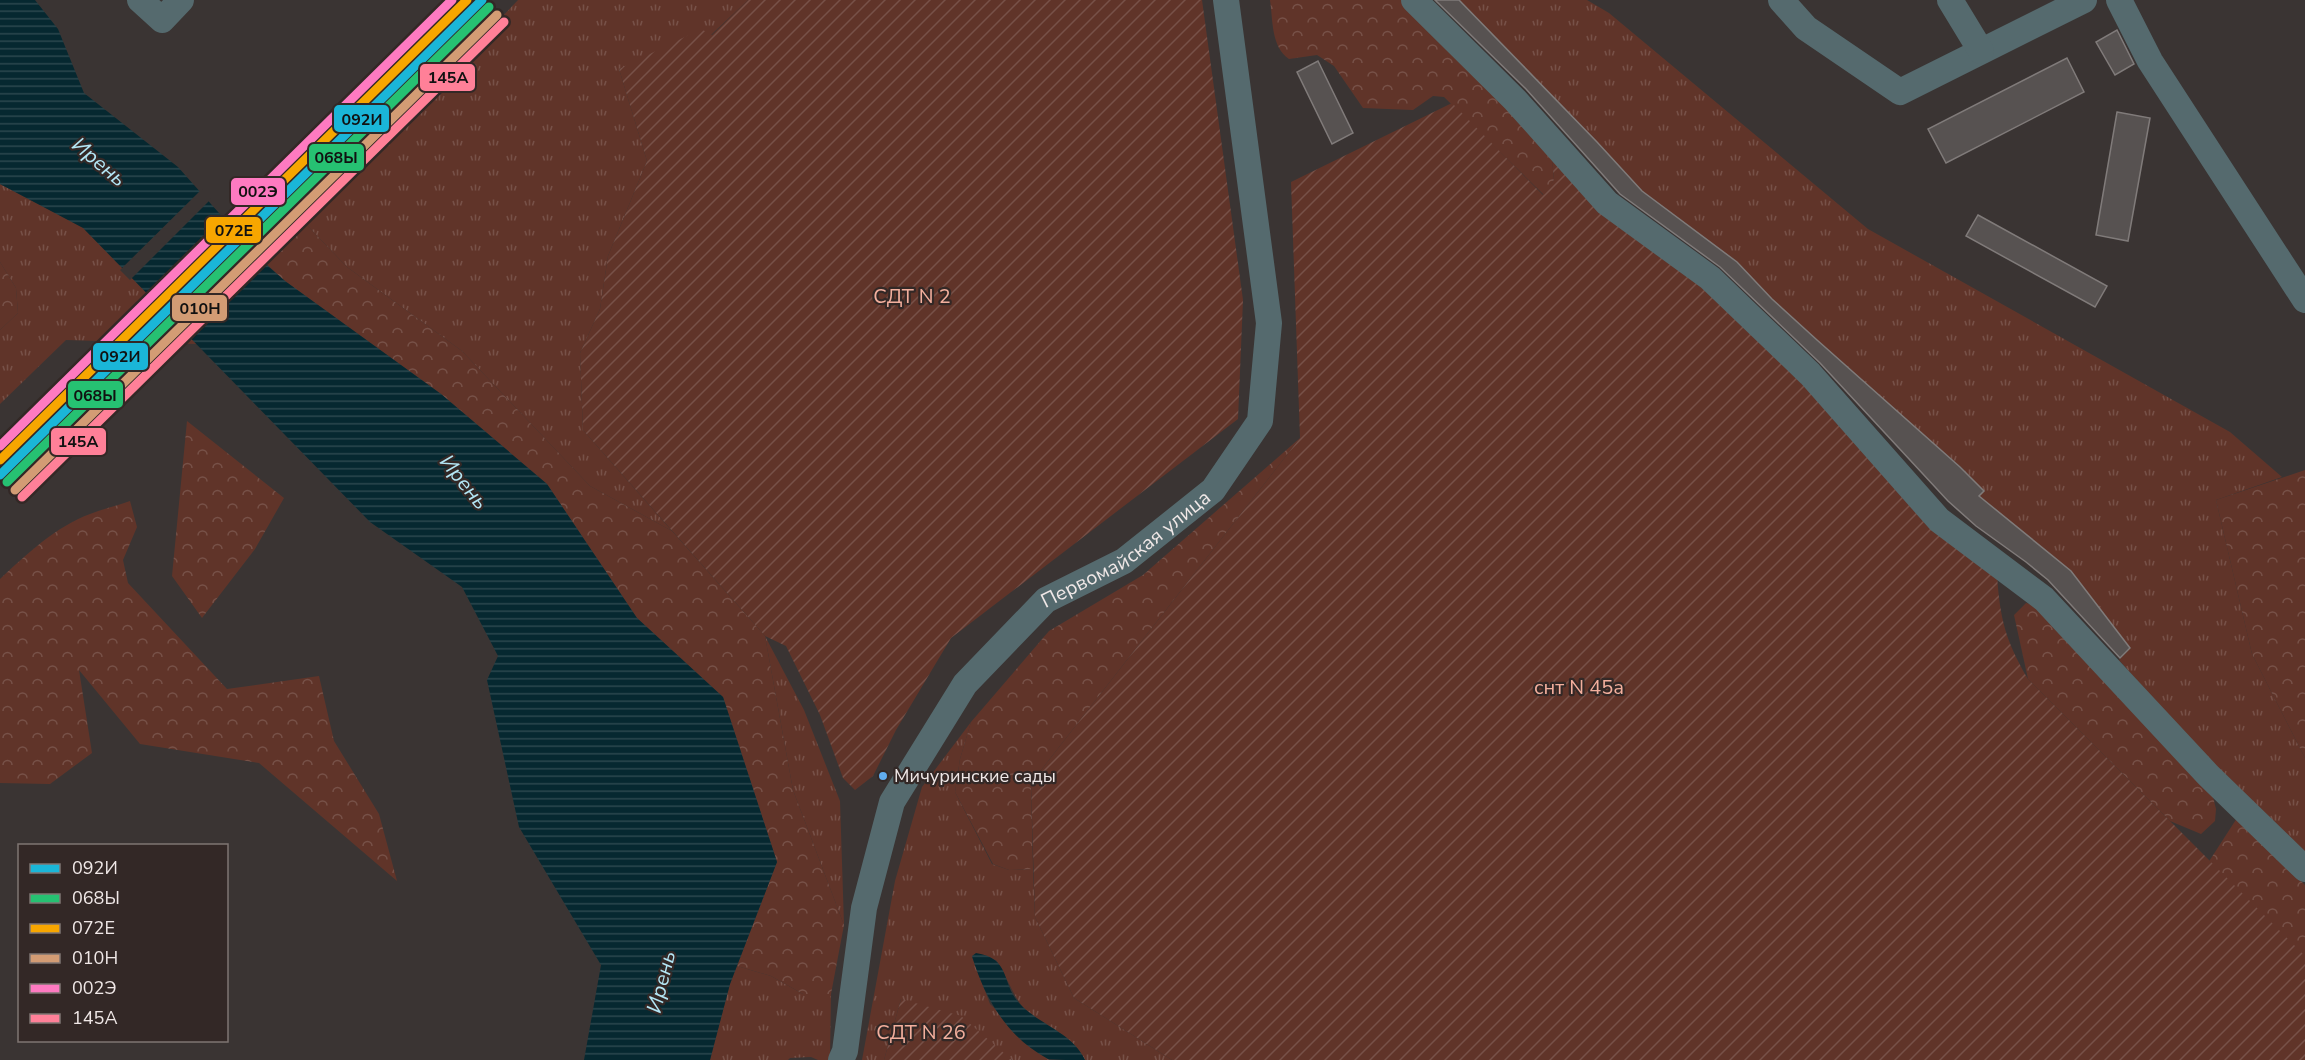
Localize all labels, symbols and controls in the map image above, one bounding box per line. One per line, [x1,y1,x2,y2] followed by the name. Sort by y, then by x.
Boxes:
[419,63,476,92] line badge: 145А
[428,67,468,89] text: 145А
[333,104,390,133] line badge: 092И
[342,109,382,131] text: 092И
[66,131,132,193] water label: Ирень
[308,143,365,172] line badge: 068Ы
[314,147,358,169] text: 068Ы
[230,177,286,206] line badge: 002Э
[238,181,278,203] text: 002Э
[205,216,262,244] line badge: 072Е
[215,220,253,242] text: 072Е
[873,283,951,310] park label: СДТ N 2
[171,294,228,322] line badge: 010Н
[179,298,221,320] text: 010Н
[92,342,149,371] line badge: 092И
[100,346,140,368] text: 092И
[67,380,124,409] line badge: 068Ы
[73,385,117,407] text: 068Ы
[50,427,107,456] line badge: 145А
[58,431,98,453] text: 145А
[433,449,495,515] water label: Ирень
[1036,484,1216,614] street label: Первомайская улица
[1534,674,1624,701] park label: снт N 45а
[894,764,1056,788] place label: Мичуринские сады
[877,770,889,782] marker: Мичуринские сады
[18,844,228,1042] legend
[72,856,118,880] text: 092И
[72,886,120,910] text: 068Ы
[72,916,115,940] text: 072Е
[72,946,118,970] text: 010Н
[640,948,682,1016] water label: Ирень
[72,976,117,1000] text: 002Э
[72,1006,118,1030] text: 145А
[876,1019,966,1046] park label: СДТ N 26

